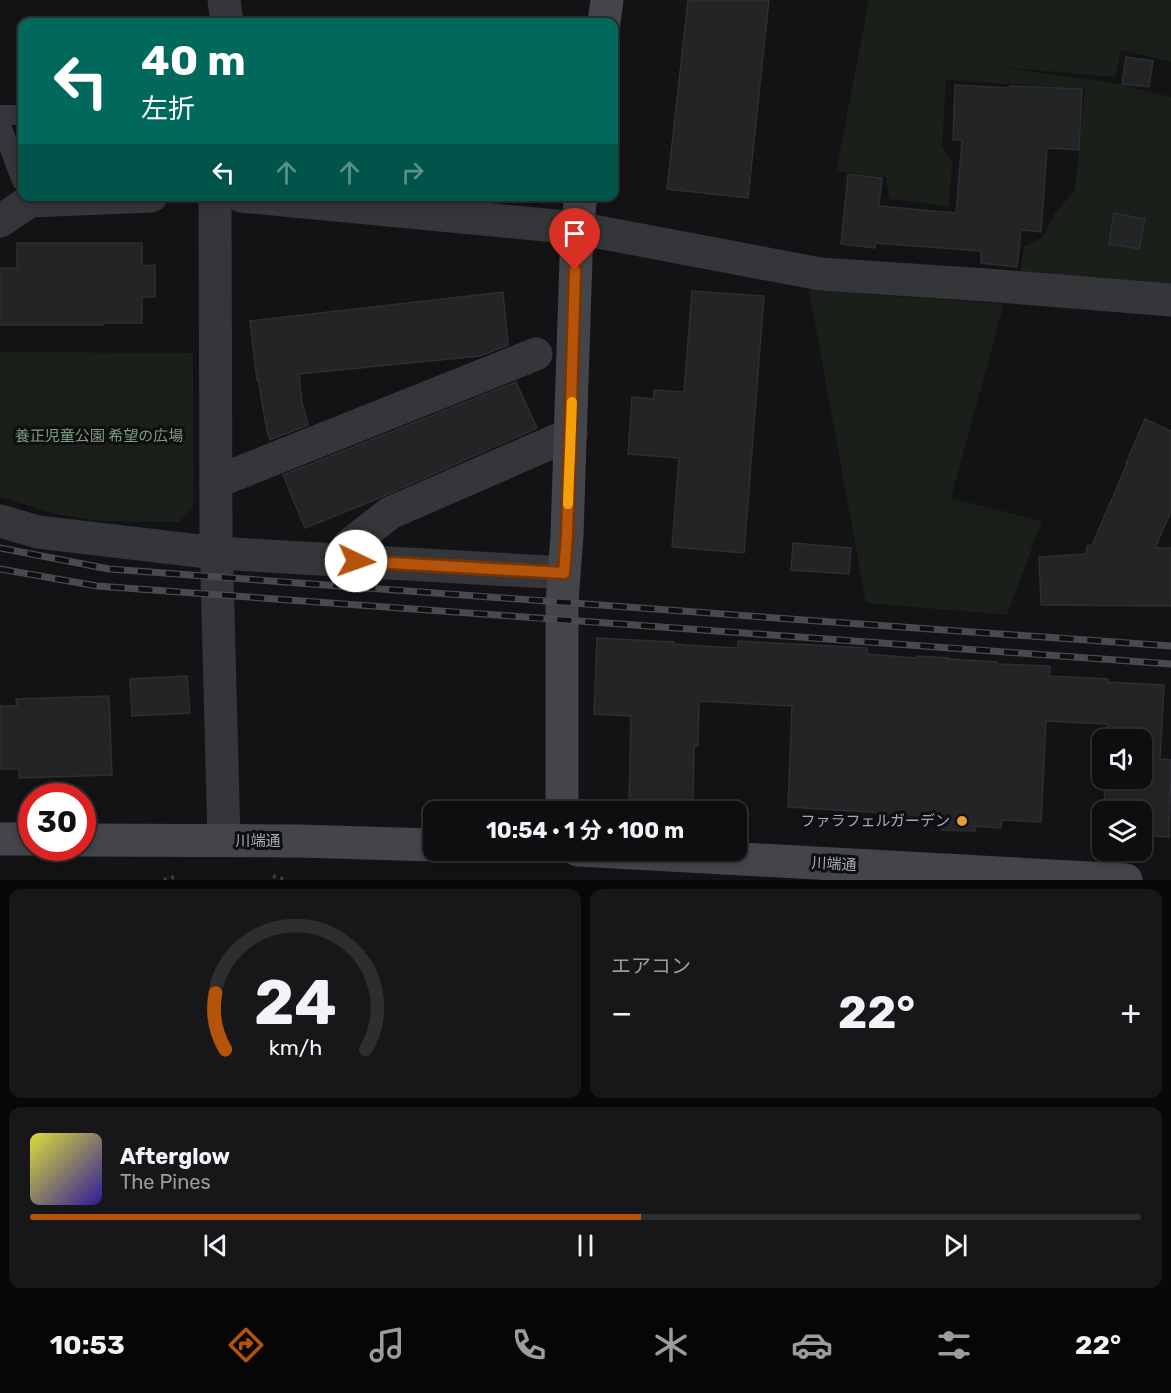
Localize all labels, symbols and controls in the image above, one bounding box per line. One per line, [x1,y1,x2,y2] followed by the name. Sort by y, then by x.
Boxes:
[141,36,246,86] text: 40 m
[42,42,120,120] icon: left
[141,93,195,125] text: 左折
[207,156,240,189] icon: left
[270,156,303,189] icon: ahead
[333,156,366,189] icon: ahead
[396,156,429,189] icon: right
[549,208,600,270] pin
[558,217,591,250] icon: arrive
[15,427,183,445] park label: 養正児童公園 希望の広場
[324,529,388,593] position arrow
[1092,729,1152,861] map controls
[1092,729,1152,789] button: sound
[18,783,96,861] speed limit sign: 30
[1092,801,1152,861] button: layers
[800,812,950,830] place label: ファラフェルガーデン
[955,814,969,828] marker: ファラフェルガーデン
[486,817,684,844] text: 10:54 · 1 分 · 100 m
[235,832,281,850] street label: 川端通
[811,854,857,874] street label: 川端通
[611,954,691,978] text: エアコン
[254,966,336,1040] text: 24
[838,986,915,1039] text: 22°
[611,993,632,1032] text: −
[1120,993,1141,1032] text: +
[268,1036,322,1061] text: km/h
[120,1143,230,1170] text: Afterglow
[120,1170,211,1194] text: The Pines
[199,1229,232,1262] icon: previous
[569,1229,602,1262] icon: pause
[939,1229,972,1262] icon: next
[225,1324,267,1366] icon: directions
[366,1324,408,1366] icon: music
[508,1324,550,1366] icon: phone
[650,1324,692,1366] icon: climate
[791,1324,833,1366] icon: car
[933,1324,975,1366] icon: filters
[50,1329,125,1361] text: 10:53
[1075,1329,1121,1361] text: 22°

